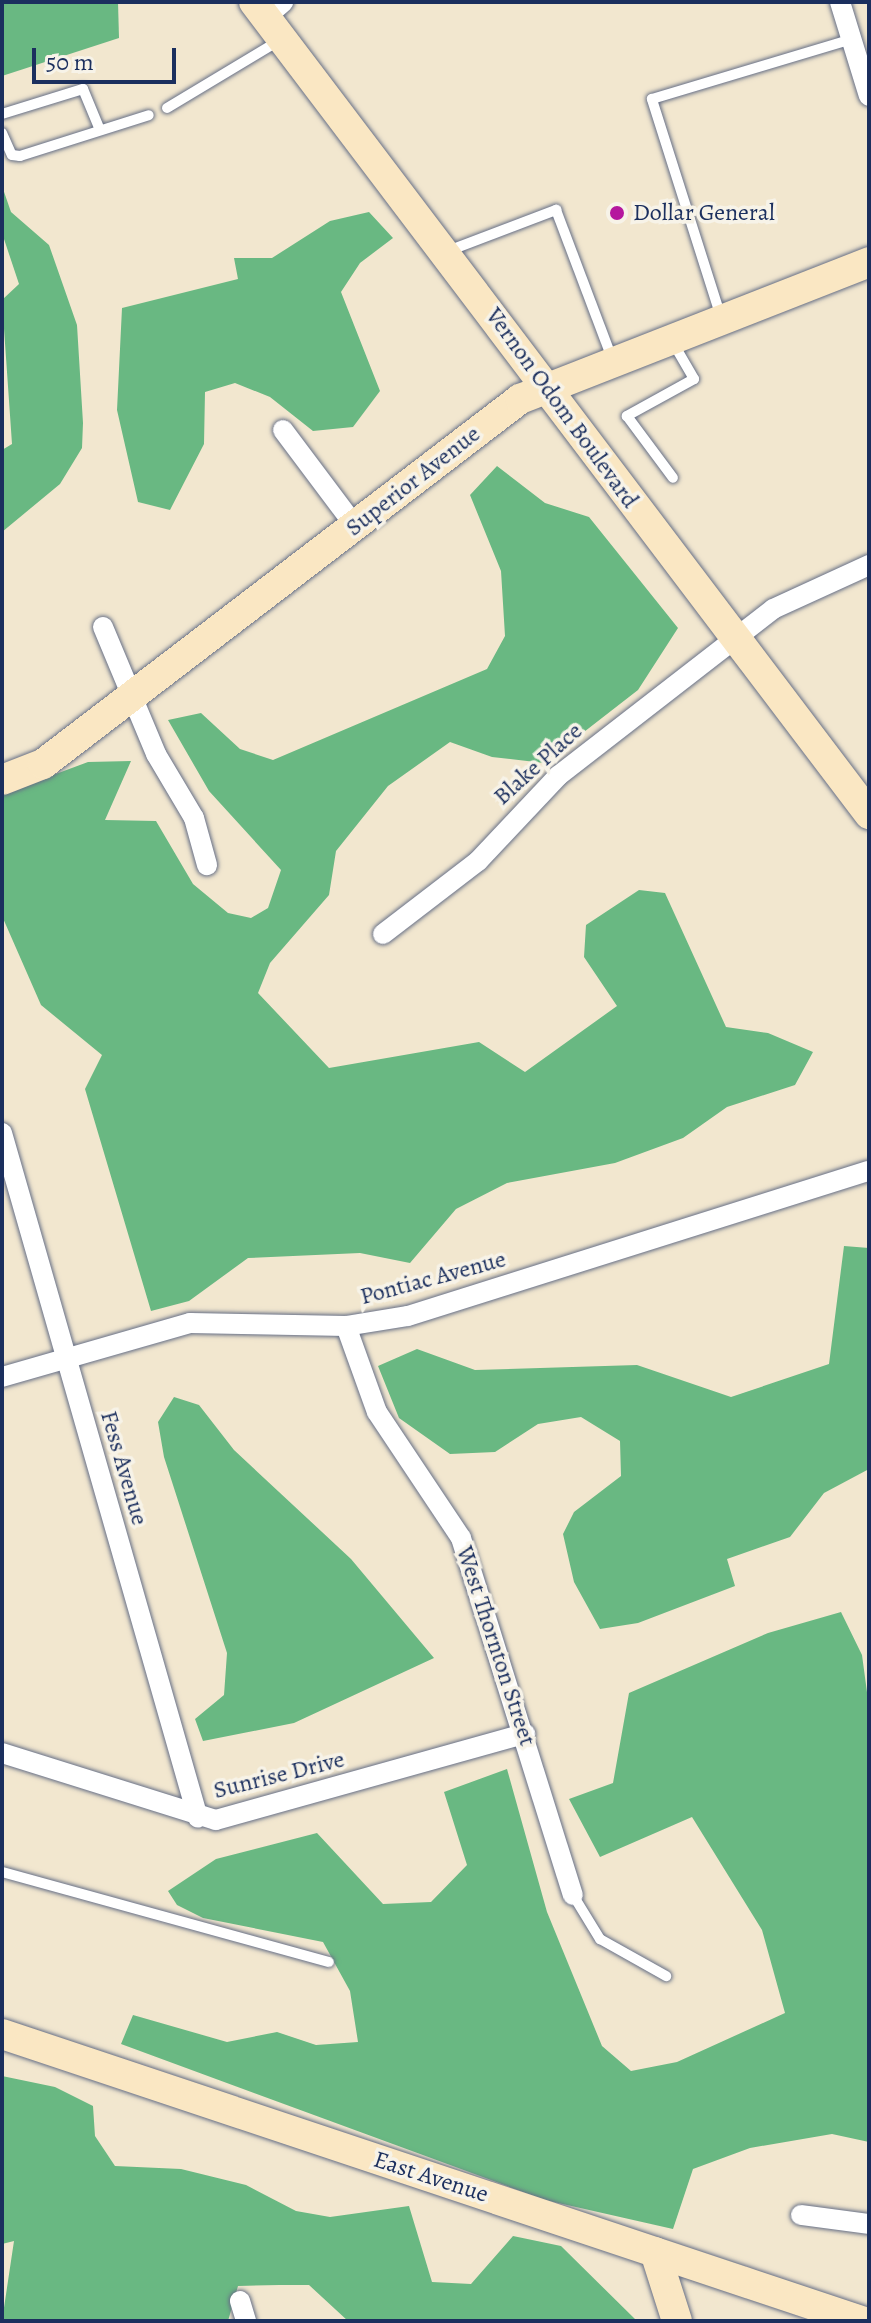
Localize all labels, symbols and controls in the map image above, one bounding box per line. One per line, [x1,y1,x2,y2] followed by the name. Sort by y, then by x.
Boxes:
[36,32,180,82] scale bar
[46,46,94,78] text: 50 m
[633,199,775,227] place label: Dollar General
[608,204,626,222] marker: Dollar General
[480,302,644,514] street label: Vernon Odom Boulevard
[340,420,486,542] street label: Superior Avenue
[488,717,588,811] street label: Blake Place
[357,1245,509,1311] street label: Pontiac Avenue
[94,1408,154,1528] street label: Fess Avenue
[450,1542,542,1750] street label: West Thornton Street
[211,1745,347,1805] street label: Sunrise Drive
[370,2145,492,2209] street label: East Avenue

